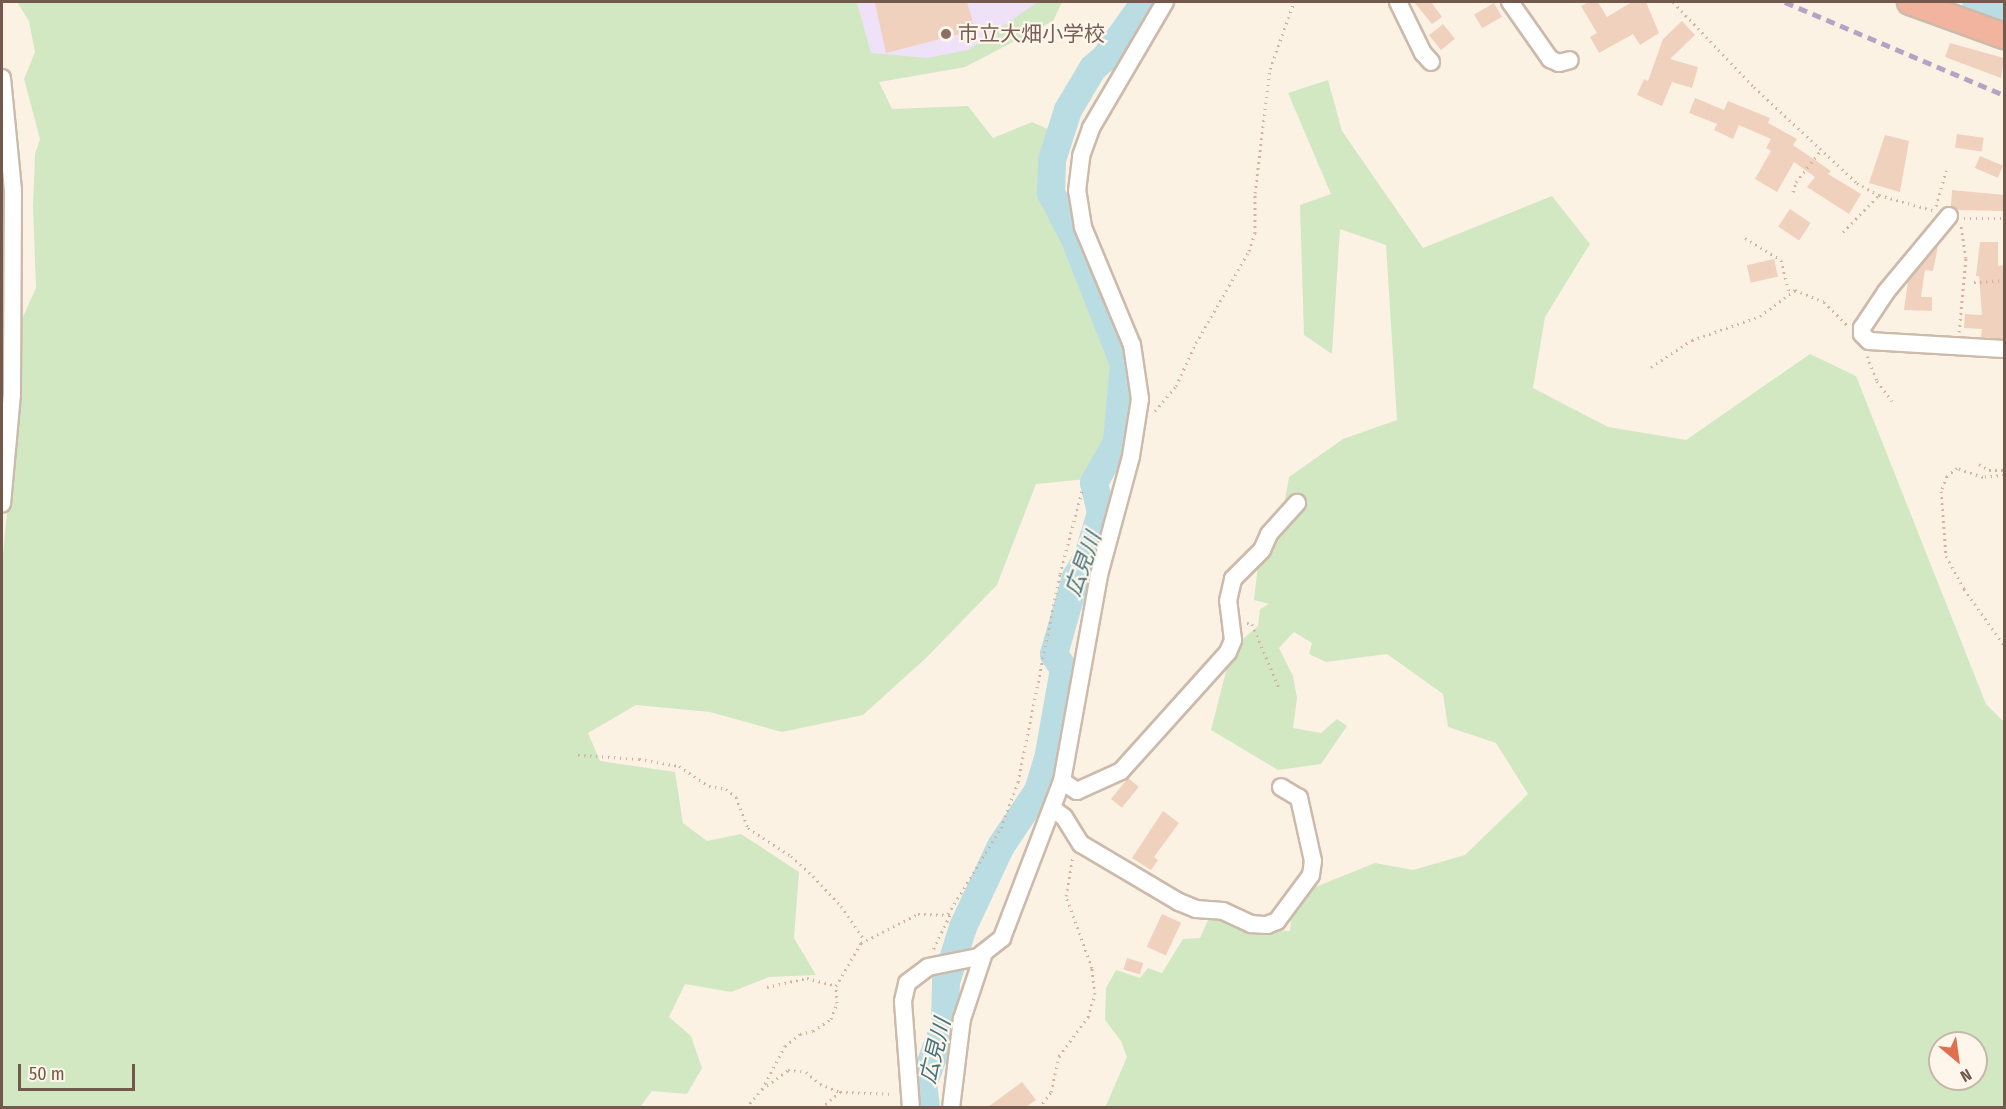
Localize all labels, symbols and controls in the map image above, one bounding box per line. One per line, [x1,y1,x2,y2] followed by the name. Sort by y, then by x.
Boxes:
[958,21,1105,47] place label: 市立大畑小学校
[939,27,953,41] marker: 市立大畑小学校
[1059,528,1107,600] water label: 広見川
[914,1016,956,1086] water label: 広見川
[1928,1031,1988,1091] north arrow
[21,1052,138,1090] scale bar
[29,1063,65,1085] text: 50 m
[1957,1065,1975,1086] text: N

